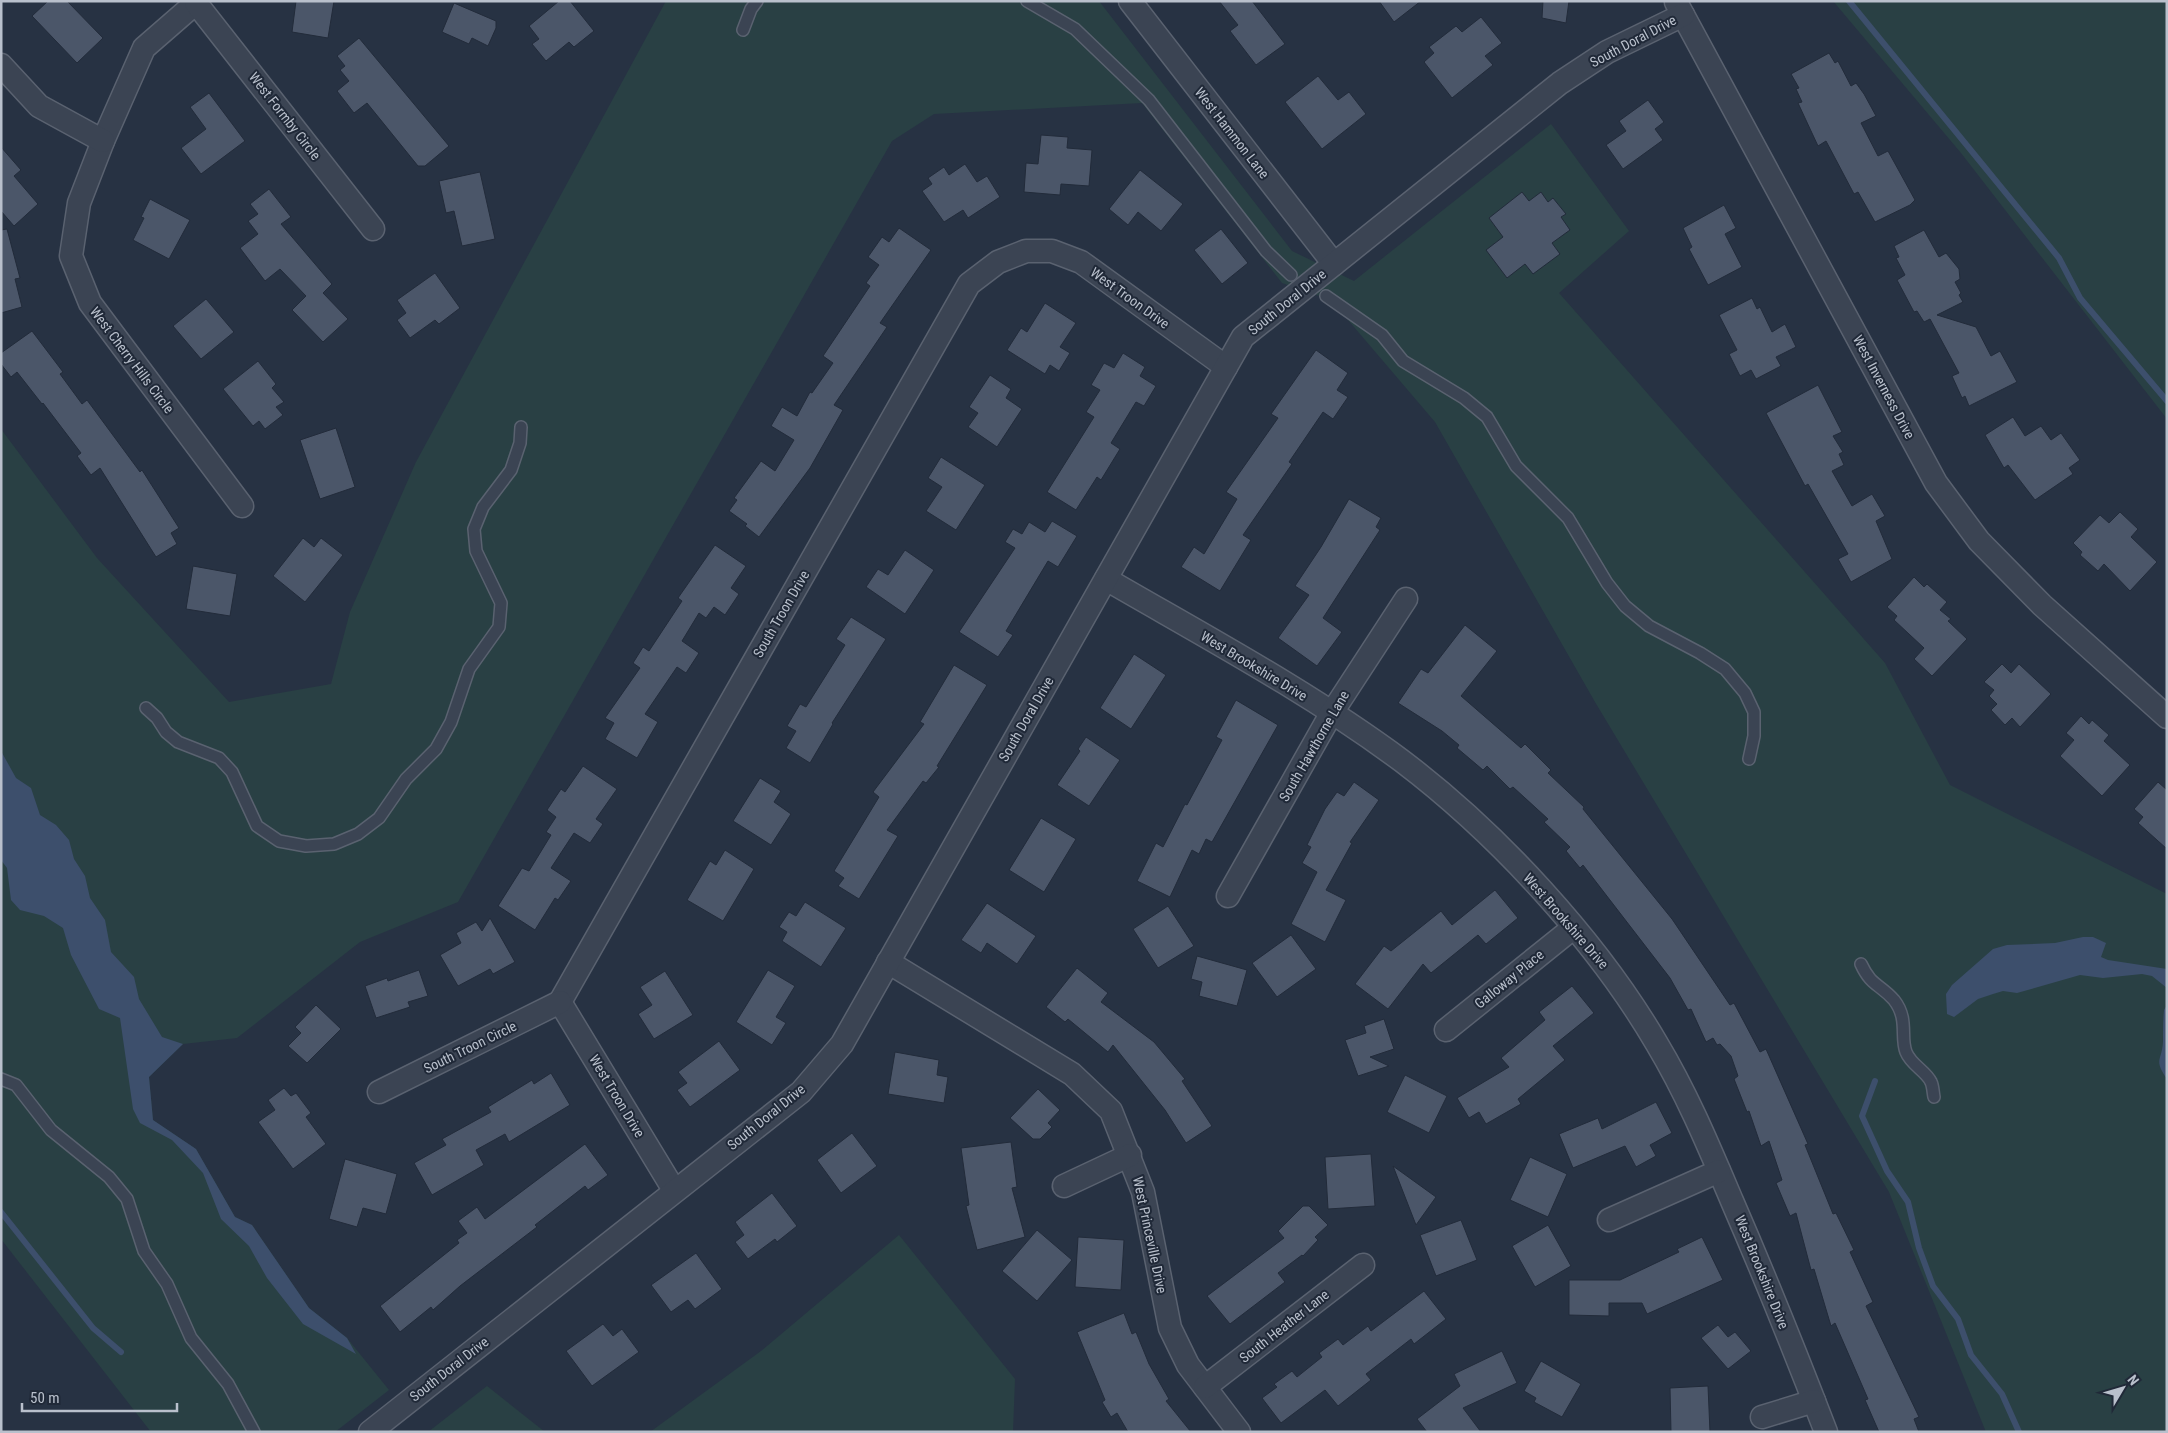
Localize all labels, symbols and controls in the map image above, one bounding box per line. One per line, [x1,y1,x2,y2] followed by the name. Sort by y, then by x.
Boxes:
[1587,11,1679,70] street label: South Doral Drive
[246,69,324,163] street label: West Formby Circle
[1192,84,1273,182] street label: West Hammon Lane
[1088,264,1173,332] street label: West Troon Drive
[1245,266,1329,338] street label: South Doral Drive
[87,304,178,417] street label: West Cherry Hills Circle
[1850,332,1918,442] street label: West Inverness Drive
[750,567,813,660] street label: South Troon Drive
[1198,628,1310,704] street label: West Brookshire Drive
[995,673,1057,764] street label: South Doral Drive
[1276,687,1352,804] street label: South Hawthorne Lane
[1520,870,1612,972] street label: West Brookshire Drive
[1471,946,1547,1012] street label: Galloway Place
[421,1017,519,1076] street label: South Troon Circle
[586,1052,648,1141] street label: West Troon Drive
[724,1081,808,1153] street label: South Doral Drive
[1130,1175,1170,1295] street label: West Princeville Drive
[1732,1213,1792,1332] street label: West Brookshire Drive
[1236,1286,1332,1366] street label: South Heather Lane
[407,1333,492,1405] street label: South Doral Drive
[2098,1363,2148,1413] north arrow
[2124,1372,2142,1388] text: N
[22,1380,178,1412] scale bar
[30,1389,60,1407] text: 50 m

